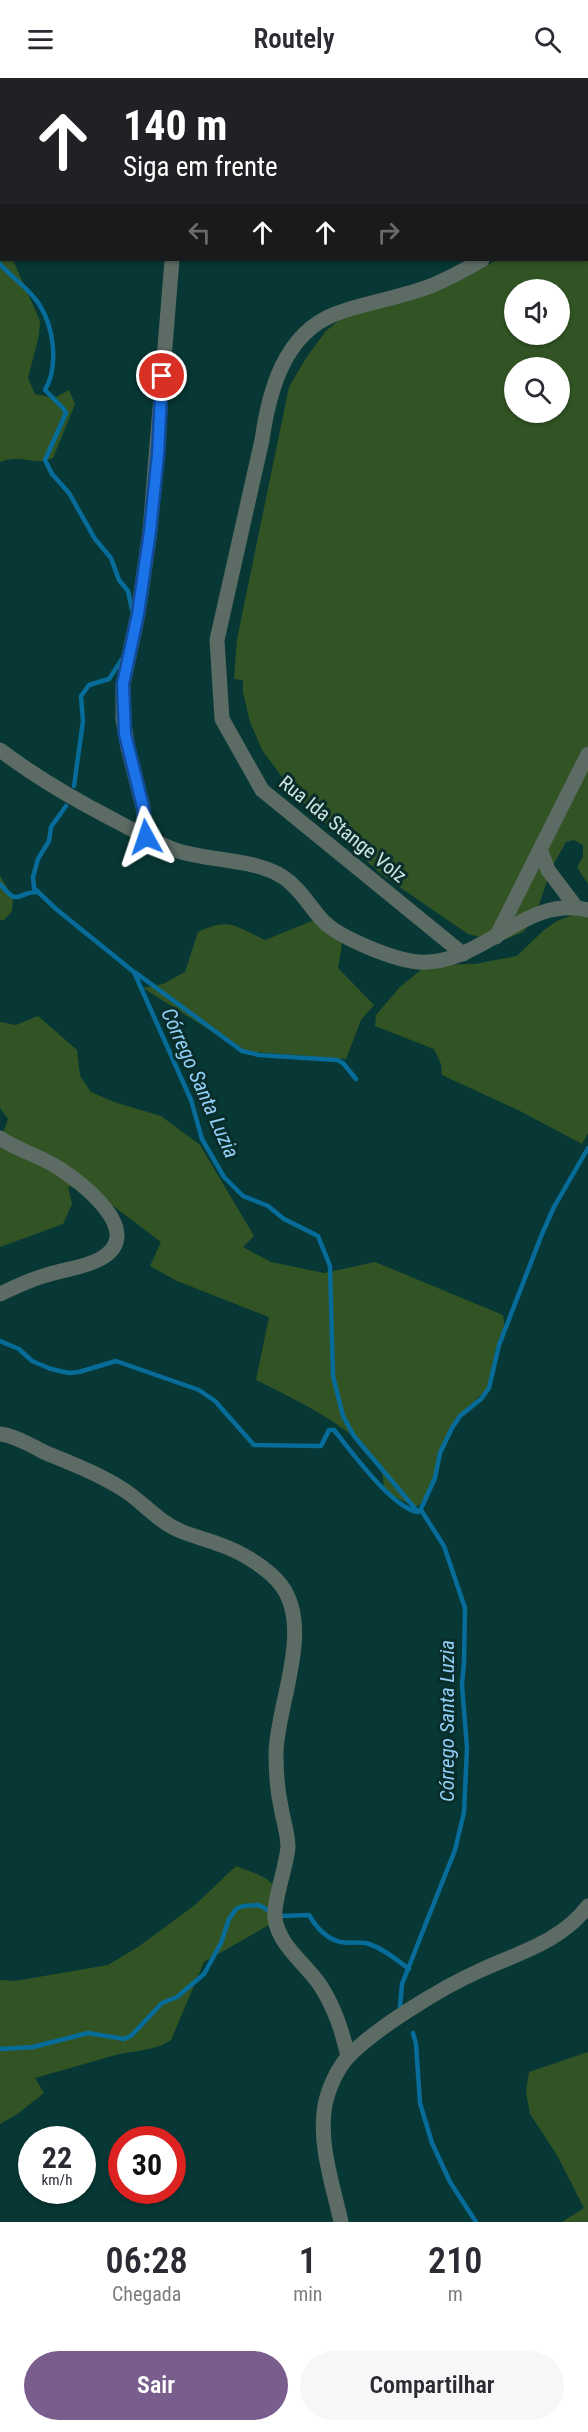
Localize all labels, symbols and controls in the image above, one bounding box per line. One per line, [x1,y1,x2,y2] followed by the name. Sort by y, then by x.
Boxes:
[24,23,57,56] icon: menu
[253,23,335,55] text: Routely
[531,23,564,56] icon: search
[123,101,228,150] text: 140 m
[24,102,102,180] icon: ahead
[123,151,278,183] text: Siga em frente
[183,216,216,249] icon: left
[246,216,279,249] icon: ahead
[309,216,342,249] icon: ahead
[372,216,405,249] icon: right
[504,279,570,423] map controls
[504,279,570,345] button: sound
[136,350,187,401] pin
[504,357,570,423] button: search
[145,359,178,392] icon: arrive
[274,770,412,888] street label: Rua Ida Stange Volz
[114,805,178,869] position arrow
[156,1004,244,1162] water label: Córrego Santa Luzia
[435,1640,459,1802] water label: Córrego Santa Luzia
[108,2126,186,2204] speed limit sign: 30
[42,2140,72,2175] text: 22
[42,2171,72,2189] text: km/h
[106,2240,188,2282] text: 06:28
[299,2240,317,2282] text: 1
[428,2240,482,2282] text: 210
[112,2282,181,2306] text: Chegada
[293,2282,322,2306] text: min
[448,2282,463,2306] text: m
[24,2351,288,2420] button: Sair
[300,2351,564,2420] button: Compartilhar

